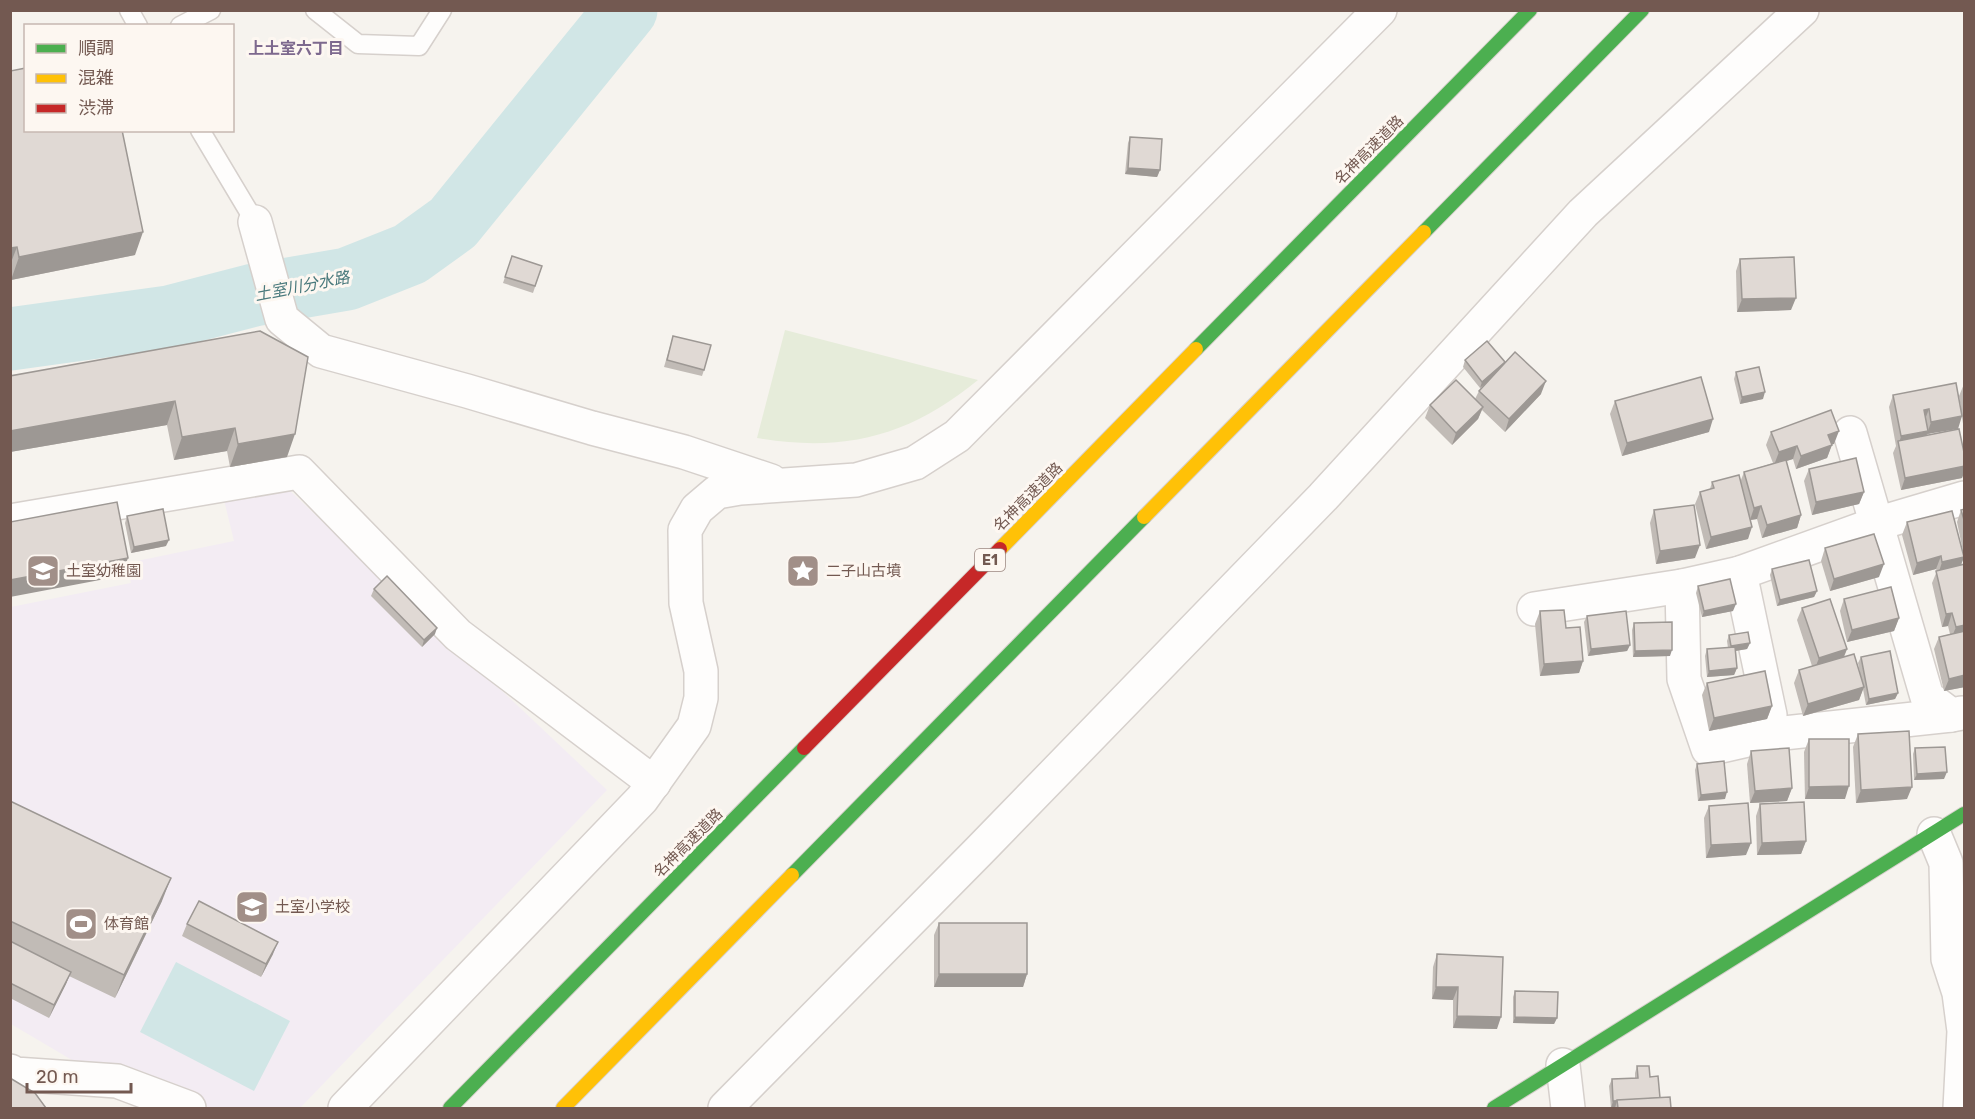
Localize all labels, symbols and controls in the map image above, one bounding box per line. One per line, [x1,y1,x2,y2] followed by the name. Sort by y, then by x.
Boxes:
[24,24,234,132] legend
[78,37,114,59] text: 順調
[248,39,344,58] district label: 上土室六丁目
[78,67,114,89] text: 混雑
[78,97,114,119] text: 渋滞
[1331,112,1407,188] street label: 名神高速道路
[253,267,353,304] water label: 土室川分水路
[990,459,1066,535] street label: 名神高速道路
[975,549,1005,571] road number: E1
[25,553,61,589] school or university icon: 土室幼稚園
[785,553,821,589] place icon: 二子山古墳
[66,562,141,580] place label: 土室幼稚園
[826,562,901,580] place label: 二子山古墳
[650,805,726,881] street label: 名神高速道路
[234,889,270,925] school or university icon: 土室小学校
[275,898,350,916] place label: 土室小学校
[63,906,99,942] sports icon: 体育館
[104,915,149,933] place label: 体育館
[27,1056,130,1094] scale bar
[36,1066,78,1088] text: 20 m

